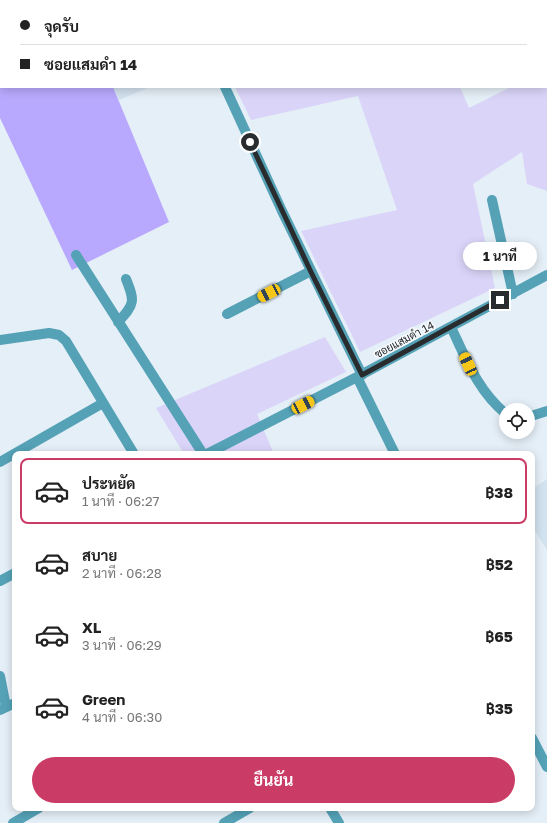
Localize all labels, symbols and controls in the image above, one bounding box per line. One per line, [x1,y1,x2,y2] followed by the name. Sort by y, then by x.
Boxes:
[44,17,79,35] text: จุดรับ
[44,55,137,73] text: ซอยแสมดำ 14
[241,133,259,151] route start
[463,242,537,270] callout: 1 นาที
[483,248,517,264] text: 1 นาที
[256,282,282,304] car
[491,291,509,309] route end
[372,318,436,360] street label: ซอยแสมดำ 14
[457,351,479,377] car
[290,394,316,416] car
[499,403,535,439] map controls
[499,403,535,439] button: locate
[34,473,70,509] icon: car
[82,474,135,492] text: ประหยัด
[485,483,513,501] text: ฿38
[82,493,159,509] text: 1 นาที · 06:27
[34,545,70,581] icon: car
[82,546,117,564] text: สบาย
[486,555,513,573] text: ฿52
[82,565,162,581] text: 2 นาที · 06:28
[34,617,70,653] icon: car
[82,618,101,636] text: XL
[485,627,513,645] text: ฿65
[82,637,162,653] text: 3 นาที · 06:29
[34,689,70,725] icon: car
[82,690,125,708] text: Green
[486,699,513,717] text: ฿35
[82,709,162,725] text: 4 นาที · 06:30
[32,757,515,803] button: ยืนยัน

